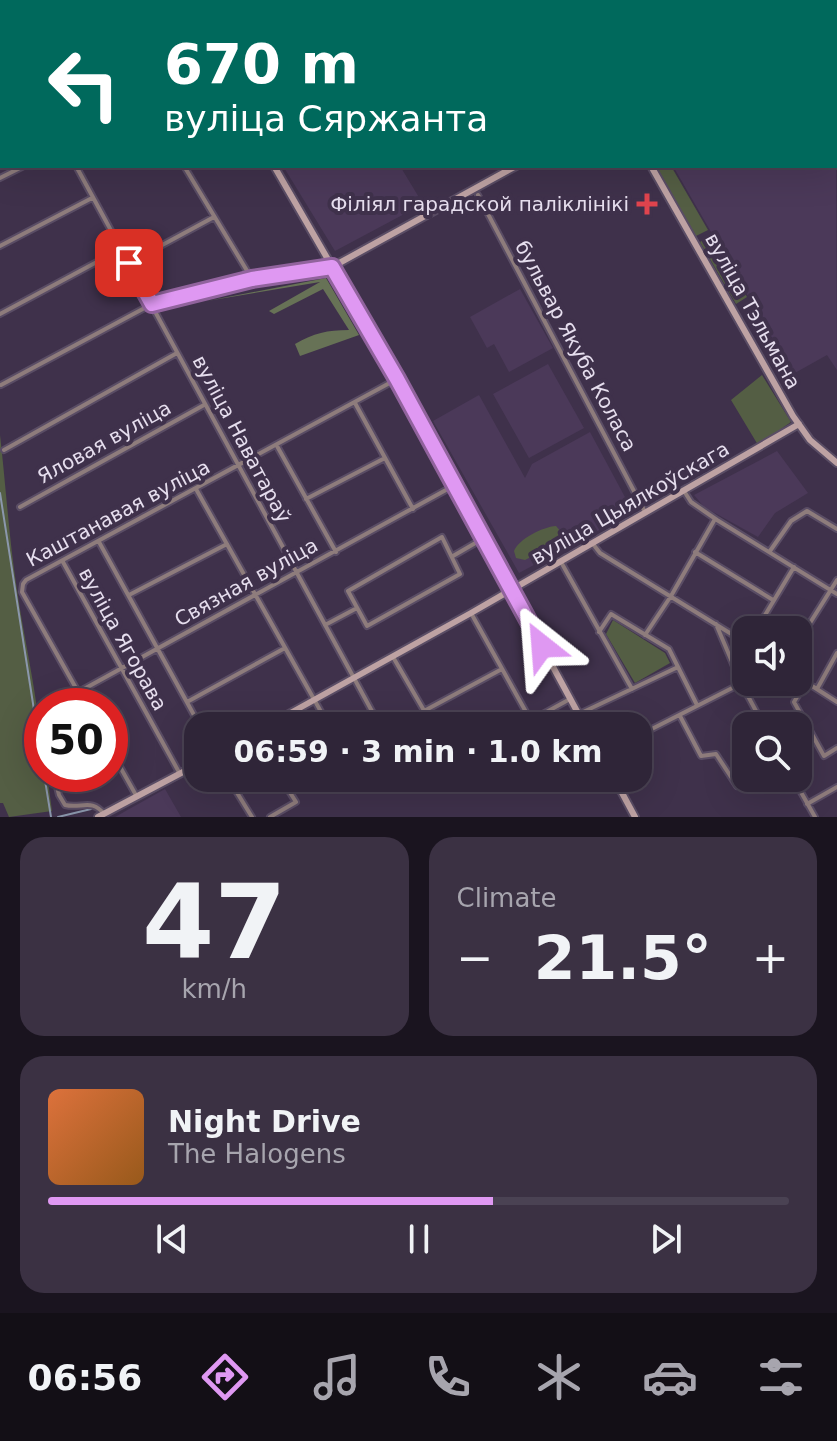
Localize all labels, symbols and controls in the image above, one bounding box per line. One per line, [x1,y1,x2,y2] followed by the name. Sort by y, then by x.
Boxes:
[164,31,359,96] text: 670 m
[32,32,136,136] icon: left
[164,98,488,139] text: вуліца Сяржанта
[330,192,629,216] place label: Філіял гарадской паліклінікі
[636,193,658,215] marker: Філіял гарадской паліклінікі
[95,229,163,297] pin
[700,229,806,393] street label: вуліца Тэльмана
[510,236,642,456] street label: бульвар Якуба Коласа
[107,241,151,285] icon: arrive
[188,351,296,527] street label: вуліца Наватараў
[33,395,175,489] street label: Яловая вуліца
[527,436,733,570] street label: вуліца Цыялкоўскага
[22,454,214,572] street label: Каштанавая вуліца
[170,533,322,631] street label: Связная вуліца
[74,563,172,715] street label: вуліца Ягорава
[500,604,584,688] position arrow
[732,616,812,792] map controls
[732,616,812,696] button: sound
[24,688,128,792] speed limit sign: 50
[732,712,812,792] button: search
[233,734,603,769] text: 06:59 · 3 min · 1.0 km
[142,861,287,983] text: 47
[457,883,557,913] text: Climate
[534,923,712,993] text: 21.5°
[457,932,493,983] text: −
[752,932,789,983] text: +
[181,974,247,1004] text: km/h
[168,1104,361,1139] text: Night Drive
[168,1139,346,1169] text: The Halogens
[150,1217,194,1261] icon: previous
[397,1217,441,1261] icon: pause
[644,1217,688,1261] icon: next
[197,1349,253,1405] icon: directions
[309,1349,365,1405] icon: music
[420,1349,476,1405] icon: phone
[531,1349,587,1405] icon: climate
[642,1349,698,1405] icon: car
[753,1349,809,1405] icon: filters
[28,1357,142,1398] text: 06:56

